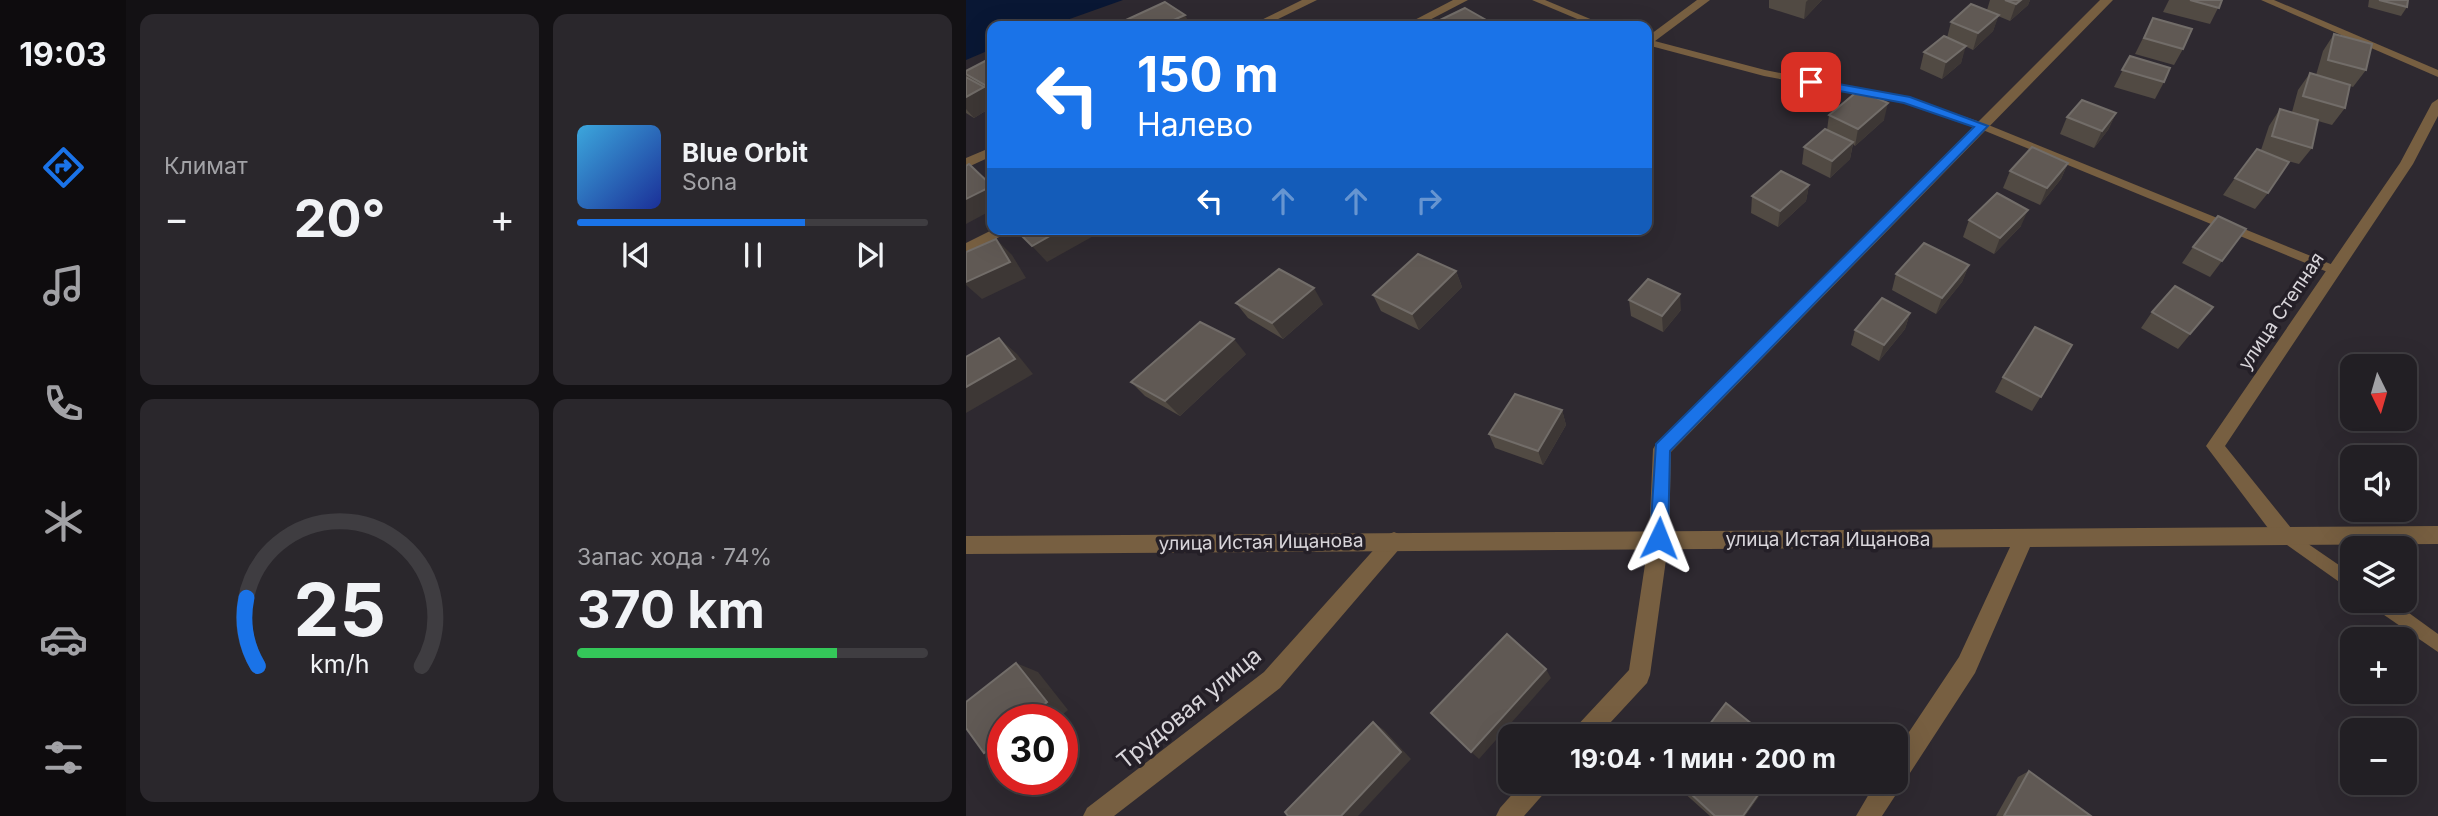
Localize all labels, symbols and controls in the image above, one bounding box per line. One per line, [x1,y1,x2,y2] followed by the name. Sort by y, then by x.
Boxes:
[19,35,107,74] text: 19:03
[1137,45,1279,104] text: 150 m
[1022,49,1113,140] icon: left
[1781,52,1841,112] pin
[1792,63,1830,101] icon: arrive
[1137,105,1253,144] text: Налево
[682,137,808,168] text: Blue Orbit
[39,143,88,192] icon: directions
[164,152,248,180] text: Климат
[682,168,737,196] text: Sona
[1191,182,1229,220] icon: left
[1264,182,1302,220] icon: ahead
[1337,182,1375,220] icon: ahead
[1410,182,1448,220] icon: right
[294,187,385,250] text: 20°
[164,195,189,241] text: −
[490,195,515,241] text: +
[617,236,655,274] icon: previous
[734,236,772,274] icon: pause
[851,236,889,274] icon: next
[2233,248,2329,374] street label: улица Степная
[39,261,88,310] icon: music
[2340,354,2417,430] north arrow
[2340,354,2417,795] map controls
[39,379,88,428] icon: phone
[2340,445,2417,522] button: sound
[39,497,88,546] icon: climate
[1622,501,1696,575] position arrow
[1726,528,1930,551] street label: улица Истая Ищанова
[1158,529,1364,555] street label: улица Истая Ищанова
[2340,536,2417,613] button: layers
[577,543,772,571] text: Запас хода · 74%
[293,566,386,655] text: 25
[577,578,765,641] text: 370 km
[39,615,88,664] icon: car
[2340,627,2417,704] button: +
[1111,641,1267,775] street label: Трудовая улица
[310,649,369,679] text: km/h
[987,704,1078,795] speed limit sign: 30
[2340,718,2417,795] button: −
[39,733,88,782] icon: filters
[1570,743,1836,774] text: 19:04 · 1 мин · 200 m

